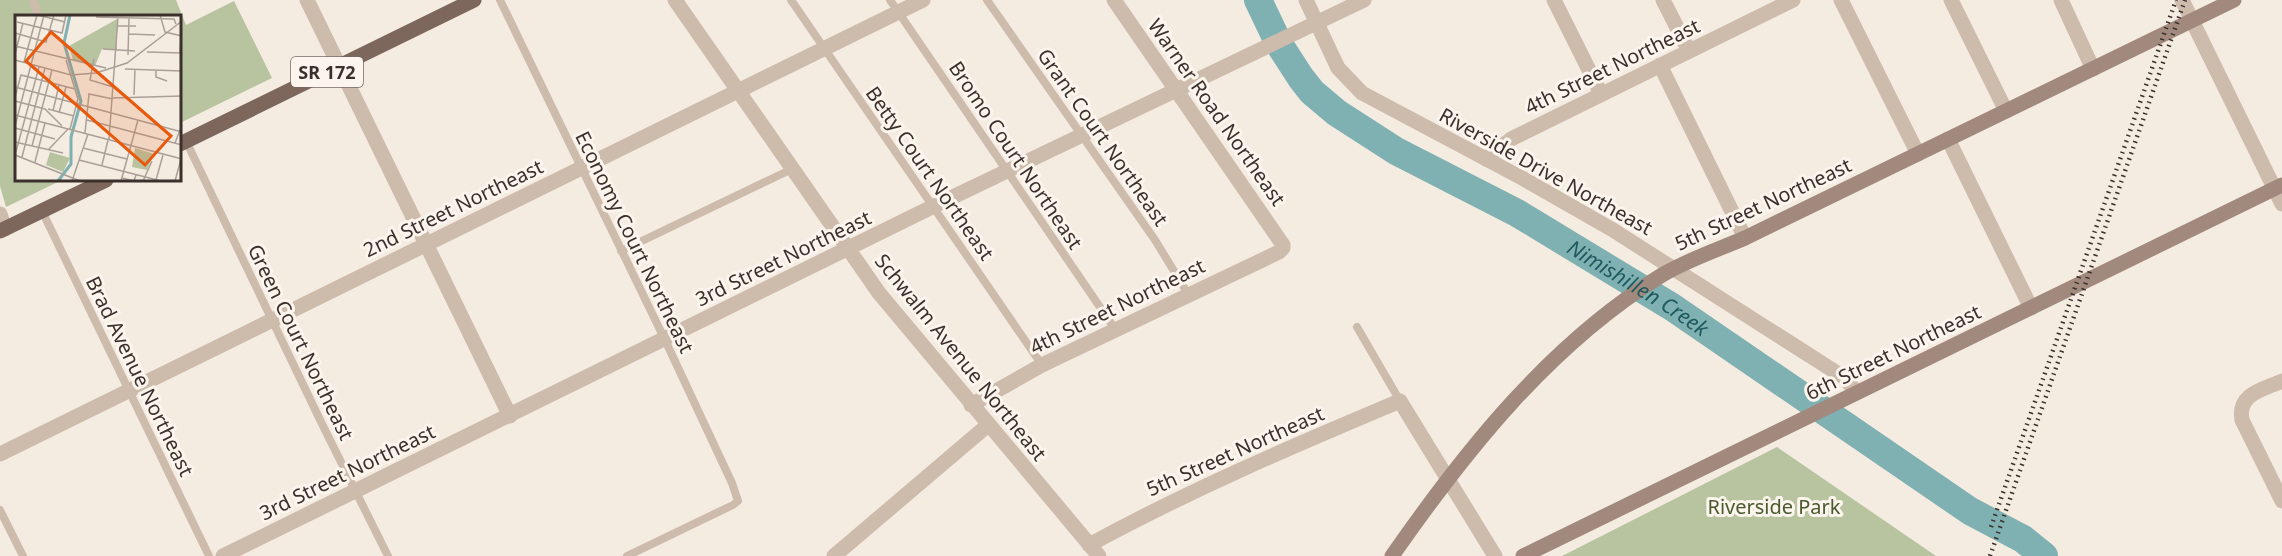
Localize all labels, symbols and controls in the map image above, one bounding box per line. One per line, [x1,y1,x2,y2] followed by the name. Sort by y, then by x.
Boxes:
[1520,12,1704,120] street label: 4th Street Northeast
[1142,13,1292,211] street label: Warner Road Northeast
[15,15,182,182] inset map
[1032,43,1174,231] street label: Grant Court Northeast
[943,56,1089,254] street label: Bromo Court Northeast
[291,57,363,87] road number: SR 172
[860,81,1000,265] street label: Betty Court Northeast
[1435,101,1657,241] street label: Riverside Drive Northeast
[569,127,701,357] street label: Economy Court Northeast
[1670,151,1856,257] street label: 5th Street Northeast
[359,153,547,263] street label: 2nd Street Northeast
[691,204,875,312] street label: 3rd Street Northeast
[1562,233,1716,343] water label: Nimishillen Creek
[242,240,360,444] street label: Green Court Northeast
[869,248,1053,466] street label: Schwalm Avenue Northeast
[1025,252,1209,360] street label: 4th Street Northeast
[80,271,200,481] street label: Brad Avenue Northeast
[1801,298,1985,406] street label: 6th Street Northeast
[1142,400,1328,502] street label: 5th Street Northeast
[255,418,439,526] street label: 3rd Street Northeast
[1707,493,1841,520] park label: Riverside Park

